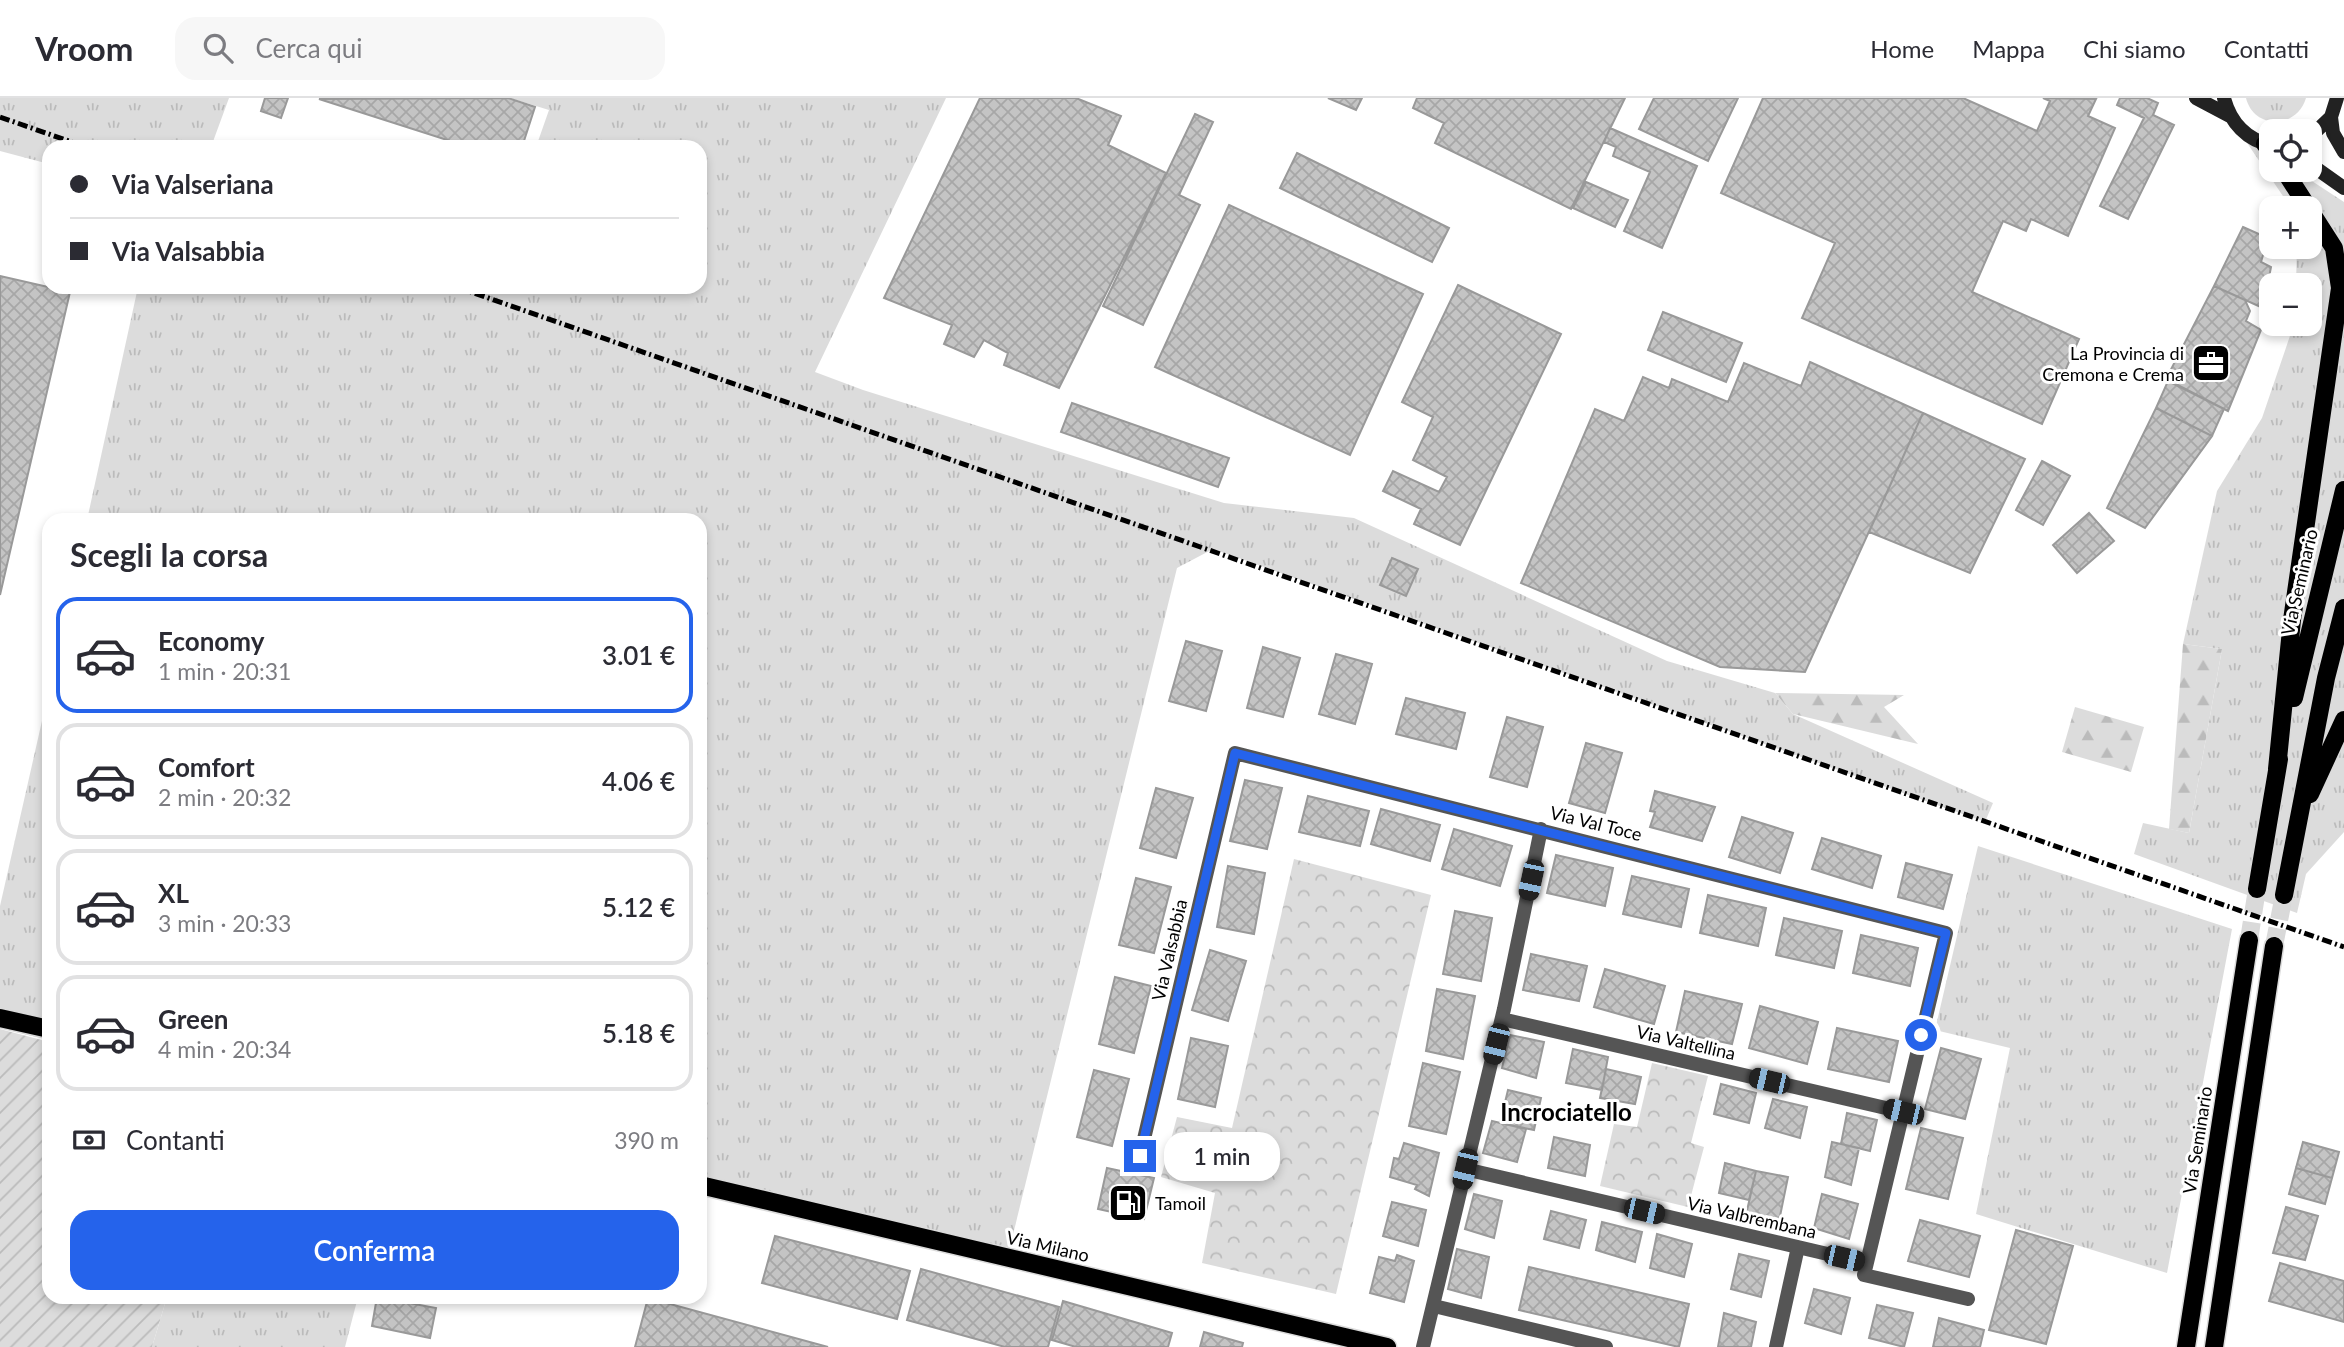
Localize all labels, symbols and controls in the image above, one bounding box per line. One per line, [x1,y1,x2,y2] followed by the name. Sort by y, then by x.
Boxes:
[175,17,665,80] search box
[35,28,133,68] text: Vroom
[199,29,237,67] icon: search
[255,32,363,64] text: Cerca qui
[1870,34,1934,63] text: Home
[1972,34,2045,63] text: Mappa
[2083,34,2186,63] text: Chi siamo
[2224,34,2309,63] text: Contatti
[2259,119,2322,336] map controls
[2259,119,2322,182] button: locate
[112,168,274,200] text: Via Valseriana
[2259,196,2322,259] button: +
[112,235,265,267] text: Via Valsabbia
[2259,273,2322,336] button: −
[2042,342,2184,385] place label: La Provincia di Cremona e Crema
[2190,342,2232,384] office icon: La Provincia di Cremona e Crema
[2276,527,2322,637] street label: Via Seminario
[70,535,268,574] text: Scegli la corsa
[74,624,137,687] icon: car
[158,625,264,657] text: Economy
[602,639,675,671] text: 3.01 €
[158,657,291,685] text: 1 min · 20:31
[74,750,137,813] icon: car
[158,751,255,783] text: Comfort
[602,765,675,797] text: 4.06 €
[158,783,291,811] text: 2 min · 20:32
[1548,801,1644,845] street label: Via Val Toce
[1517,857,1546,903] car
[74,876,137,939] icon: car
[158,877,189,909] text: XL
[602,891,675,923] text: 5.12 €
[1147,897,1191,1003] street label: Via Valsabbia
[158,909,291,937] text: 3 min · 20:33
[74,1002,137,1065] icon: car
[158,1003,228,1035] text: Green
[602,1017,675,1049] text: 5.18 €
[1905,1019,1937,1051] route start
[1634,1020,1738,1064] street label: Via Valtellina
[1481,1021,1512,1067] car
[158,1035,291,1063] text: 4 min · 20:34
[1747,1066,1792,1096] car
[2178,1085,2216,1195] street label: Via Seminario
[1500,1097,1632,1126] district label: Incrociatello
[1881,1097,1926,1127] car
[70,1121,108,1159] icon: cash
[126,1124,225,1156] text: Contanti
[614,1126,679,1154] text: 390 m
[1164,1132,1280,1180] callout: 1 min
[1124,1140,1156,1172] route end
[1194,1142,1250,1170] text: 1 min
[1451,1146,1480,1192] car
[1107,1182,1149,1224] fuel station icon: Tamoil
[1685,1191,1819,1243] street label: Via Valbrembana
[1155,1192,1206,1214] place label: Tamoil
[1622,1196,1667,1226] car
[70,1210,679,1290] button: Conferma
[1004,1226,1092,1266] street label: Via Milano
[1822,1243,1867,1273] car

